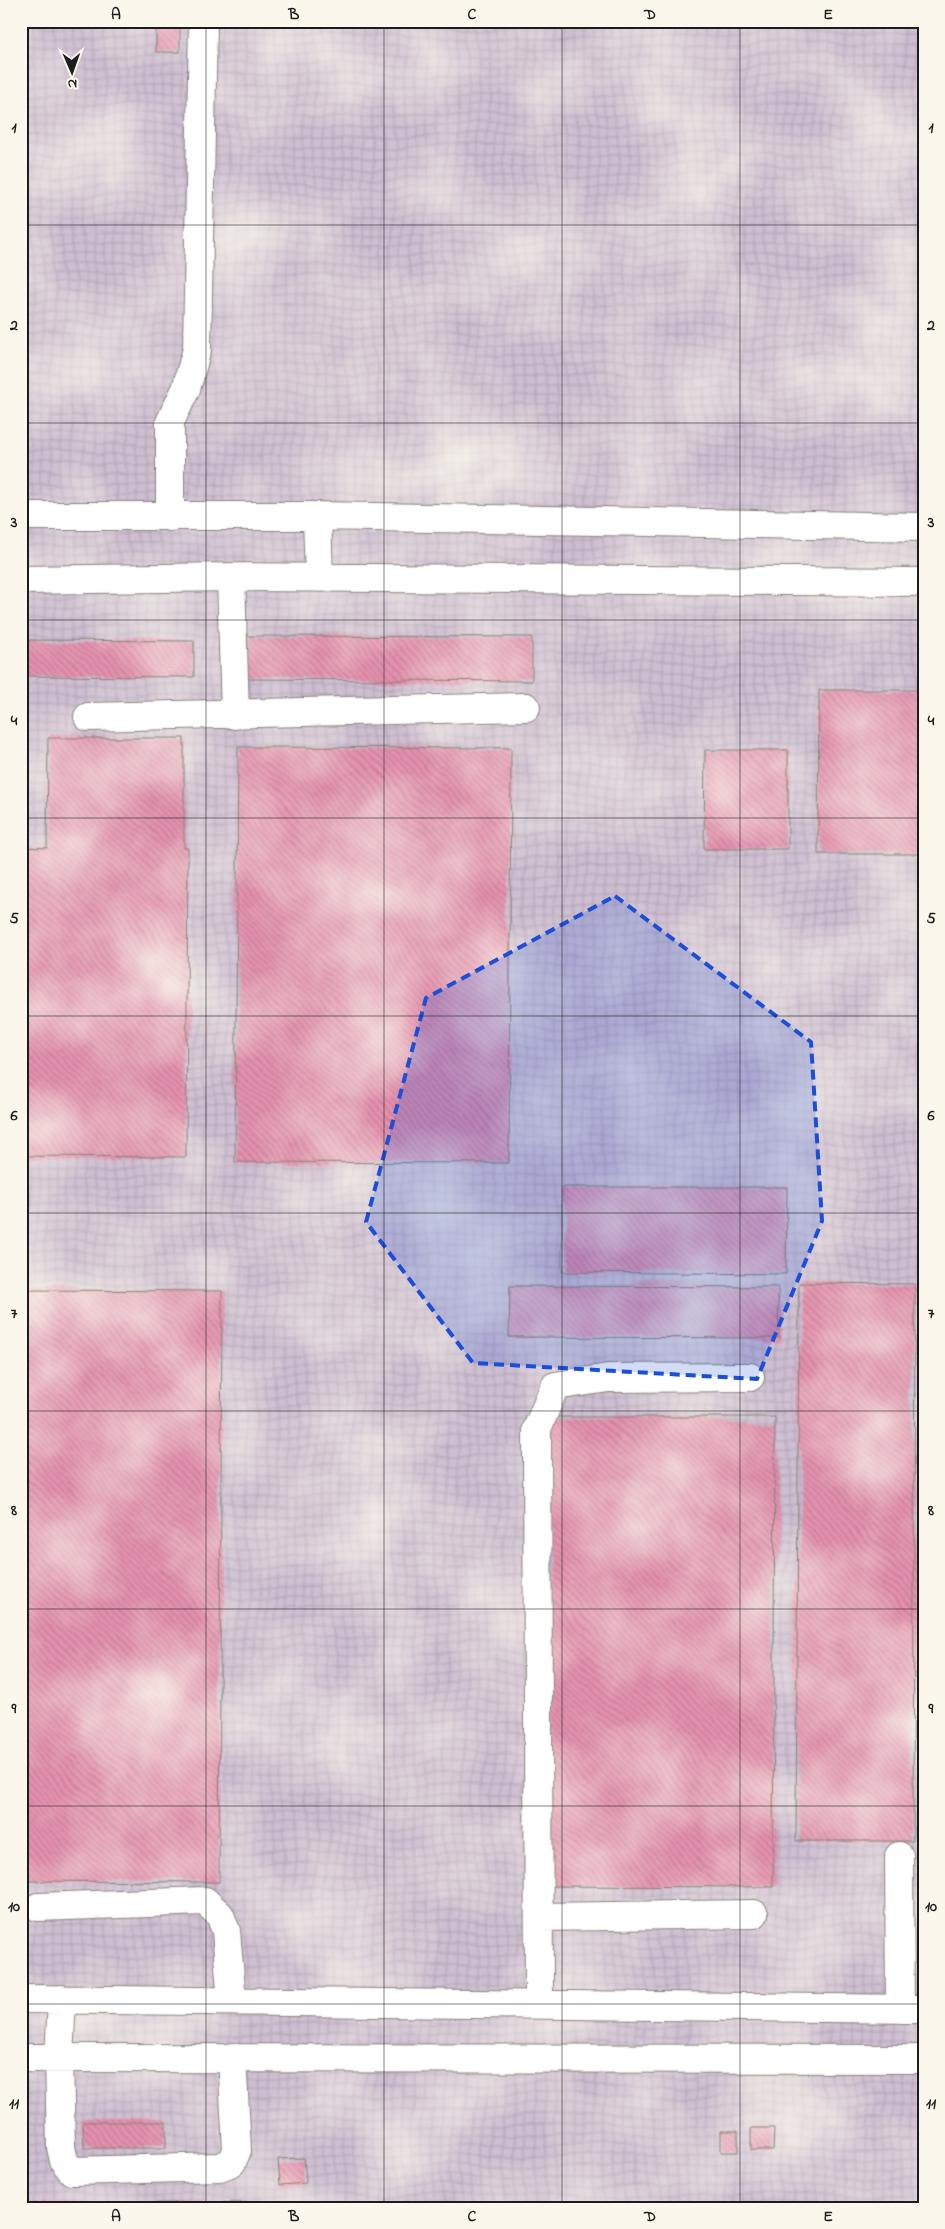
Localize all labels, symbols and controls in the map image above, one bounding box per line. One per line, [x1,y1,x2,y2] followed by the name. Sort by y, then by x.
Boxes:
[111,3,121,27] text: A
[288,3,300,27] text: B
[468,3,477,27] text: C
[643,3,656,27] text: D
[823,3,833,27] text: E
[48,48,98,98] north arrow
[67,73,77,94] text: N
[11,116,17,140] text: 1
[928,116,934,140] text: 1
[9,314,18,338] text: 2
[926,314,935,338] text: 2
[10,511,18,535] text: 3
[927,511,935,535] text: 3
[10,709,18,733] text: 4
[927,709,935,733] text: 4
[9,907,19,931] text: 5
[926,907,936,931] text: 5
[9,1104,18,1128] text: 6
[926,1104,935,1128] text: 6
[11,1302,18,1326] text: 7
[928,1302,935,1326] text: 7
[10,1499,17,1523] text: 8
[927,1499,934,1523] text: 8
[11,1697,17,1721] text: 9
[928,1697,934,1721] text: 9
[8,1895,20,1919] text: 10
[925,1895,937,1919] text: 10
[9,2092,20,2116] text: 11
[926,2092,937,2116] text: 11
[111,2205,121,2229] text: A
[288,2205,300,2229] text: B
[468,2205,477,2229] text: C
[643,2205,656,2229] text: D
[823,2205,833,2229] text: E

